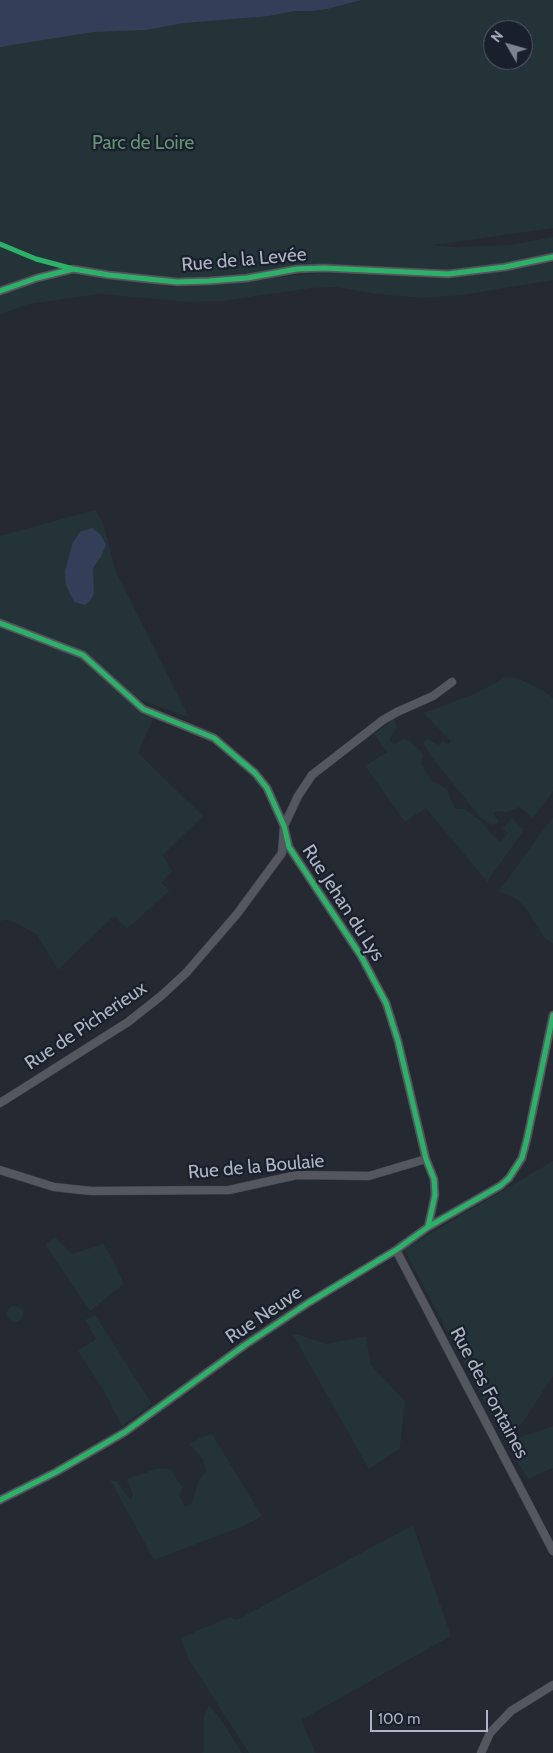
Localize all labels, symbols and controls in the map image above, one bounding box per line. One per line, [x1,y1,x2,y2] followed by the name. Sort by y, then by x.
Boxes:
[483,20,533,70] north arrow
[487,27,507,46] text: N
[92,132,194,154] park label: Parc de Loire
[181,243,307,277] street label: Rue de la Levée
[297,841,389,965] street label: Rue Jehan du Lys
[21,977,151,1075] street label: Rue de Picherieux
[187,1150,325,1184] street label: Rue de la Boulaie
[222,1281,306,1349] street label: Rue Neuve
[445,1323,533,1463] street label: Rue des Fontaines
[373,1700,490,1732] scale bar
[378,1710,420,1728] text: 100 m

